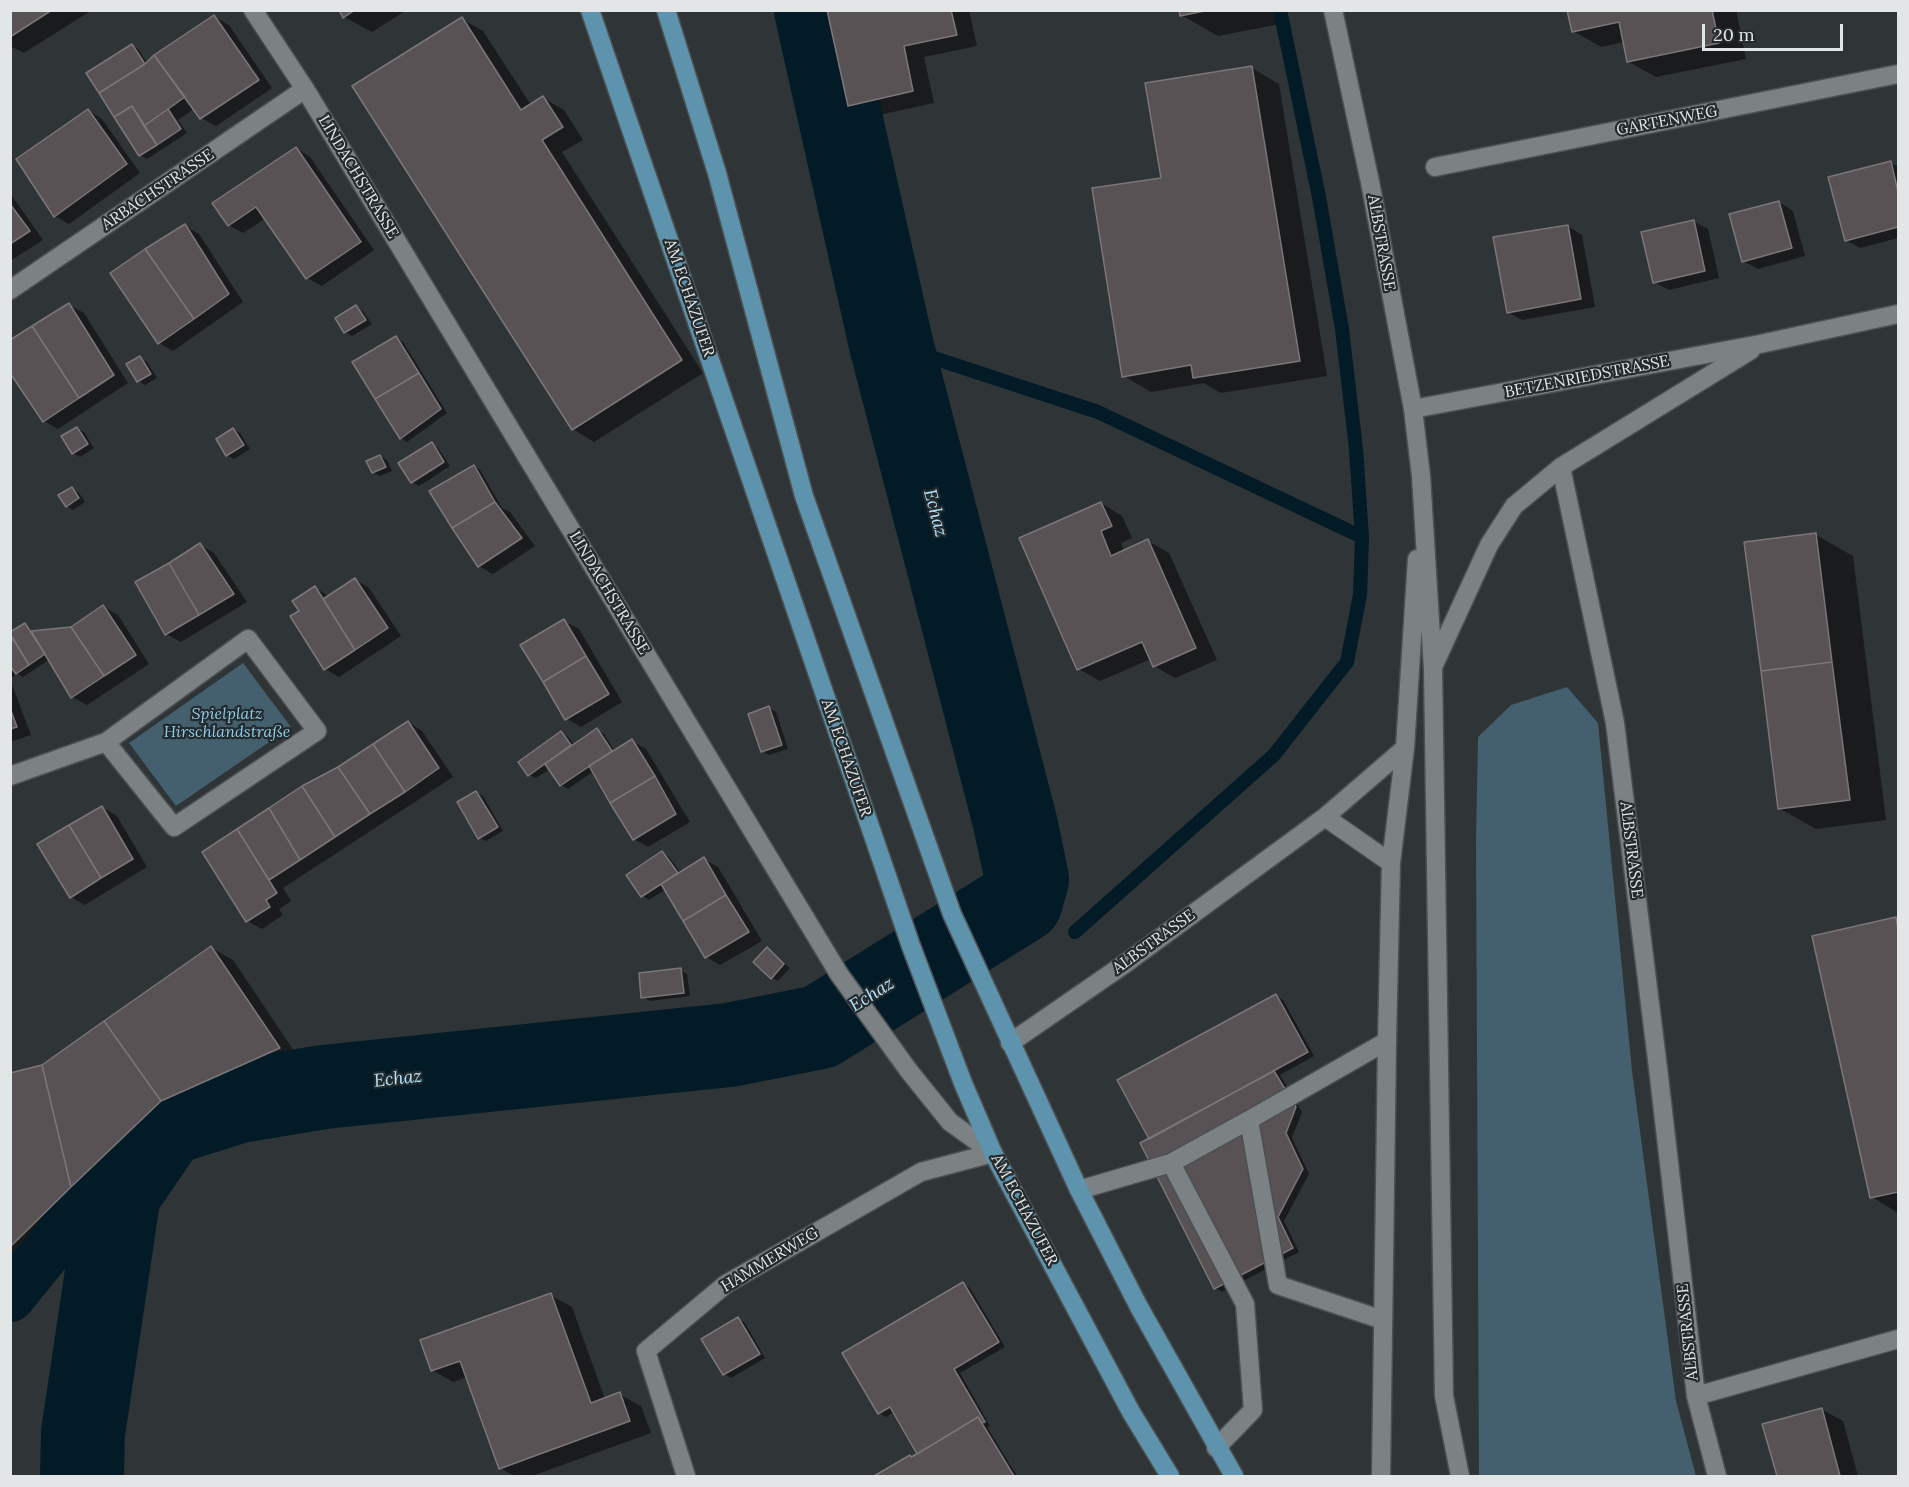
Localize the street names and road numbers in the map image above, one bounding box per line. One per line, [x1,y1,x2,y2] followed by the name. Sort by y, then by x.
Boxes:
[1615,102,1719,140] street label: GARTENWEG
[314,112,402,242] street label: LINDACHSTRASSE
[98,145,218,235] street label: ARBACHSTRASSE
[1363,193,1399,293] street label: ALBSTRASSE
[660,237,718,359] street label: AM ECHAZUFER
[1503,352,1671,402] street label: BETZENRIEDSTRASSE
[565,528,653,658] street label: LINDACHSTRASSE
[817,697,875,819] street label: AM ECHAZUFER
[1616,800,1646,900] street label: ALBSTRASSE
[1109,906,1199,978] street label: ALBSTRASSE
[987,1151,1061,1269] street label: AM ECHAZUFER
[718,1224,822,1296] street label: HAMMERWEG
[1673,1283,1703,1381] street label: ALBSTRASSE

